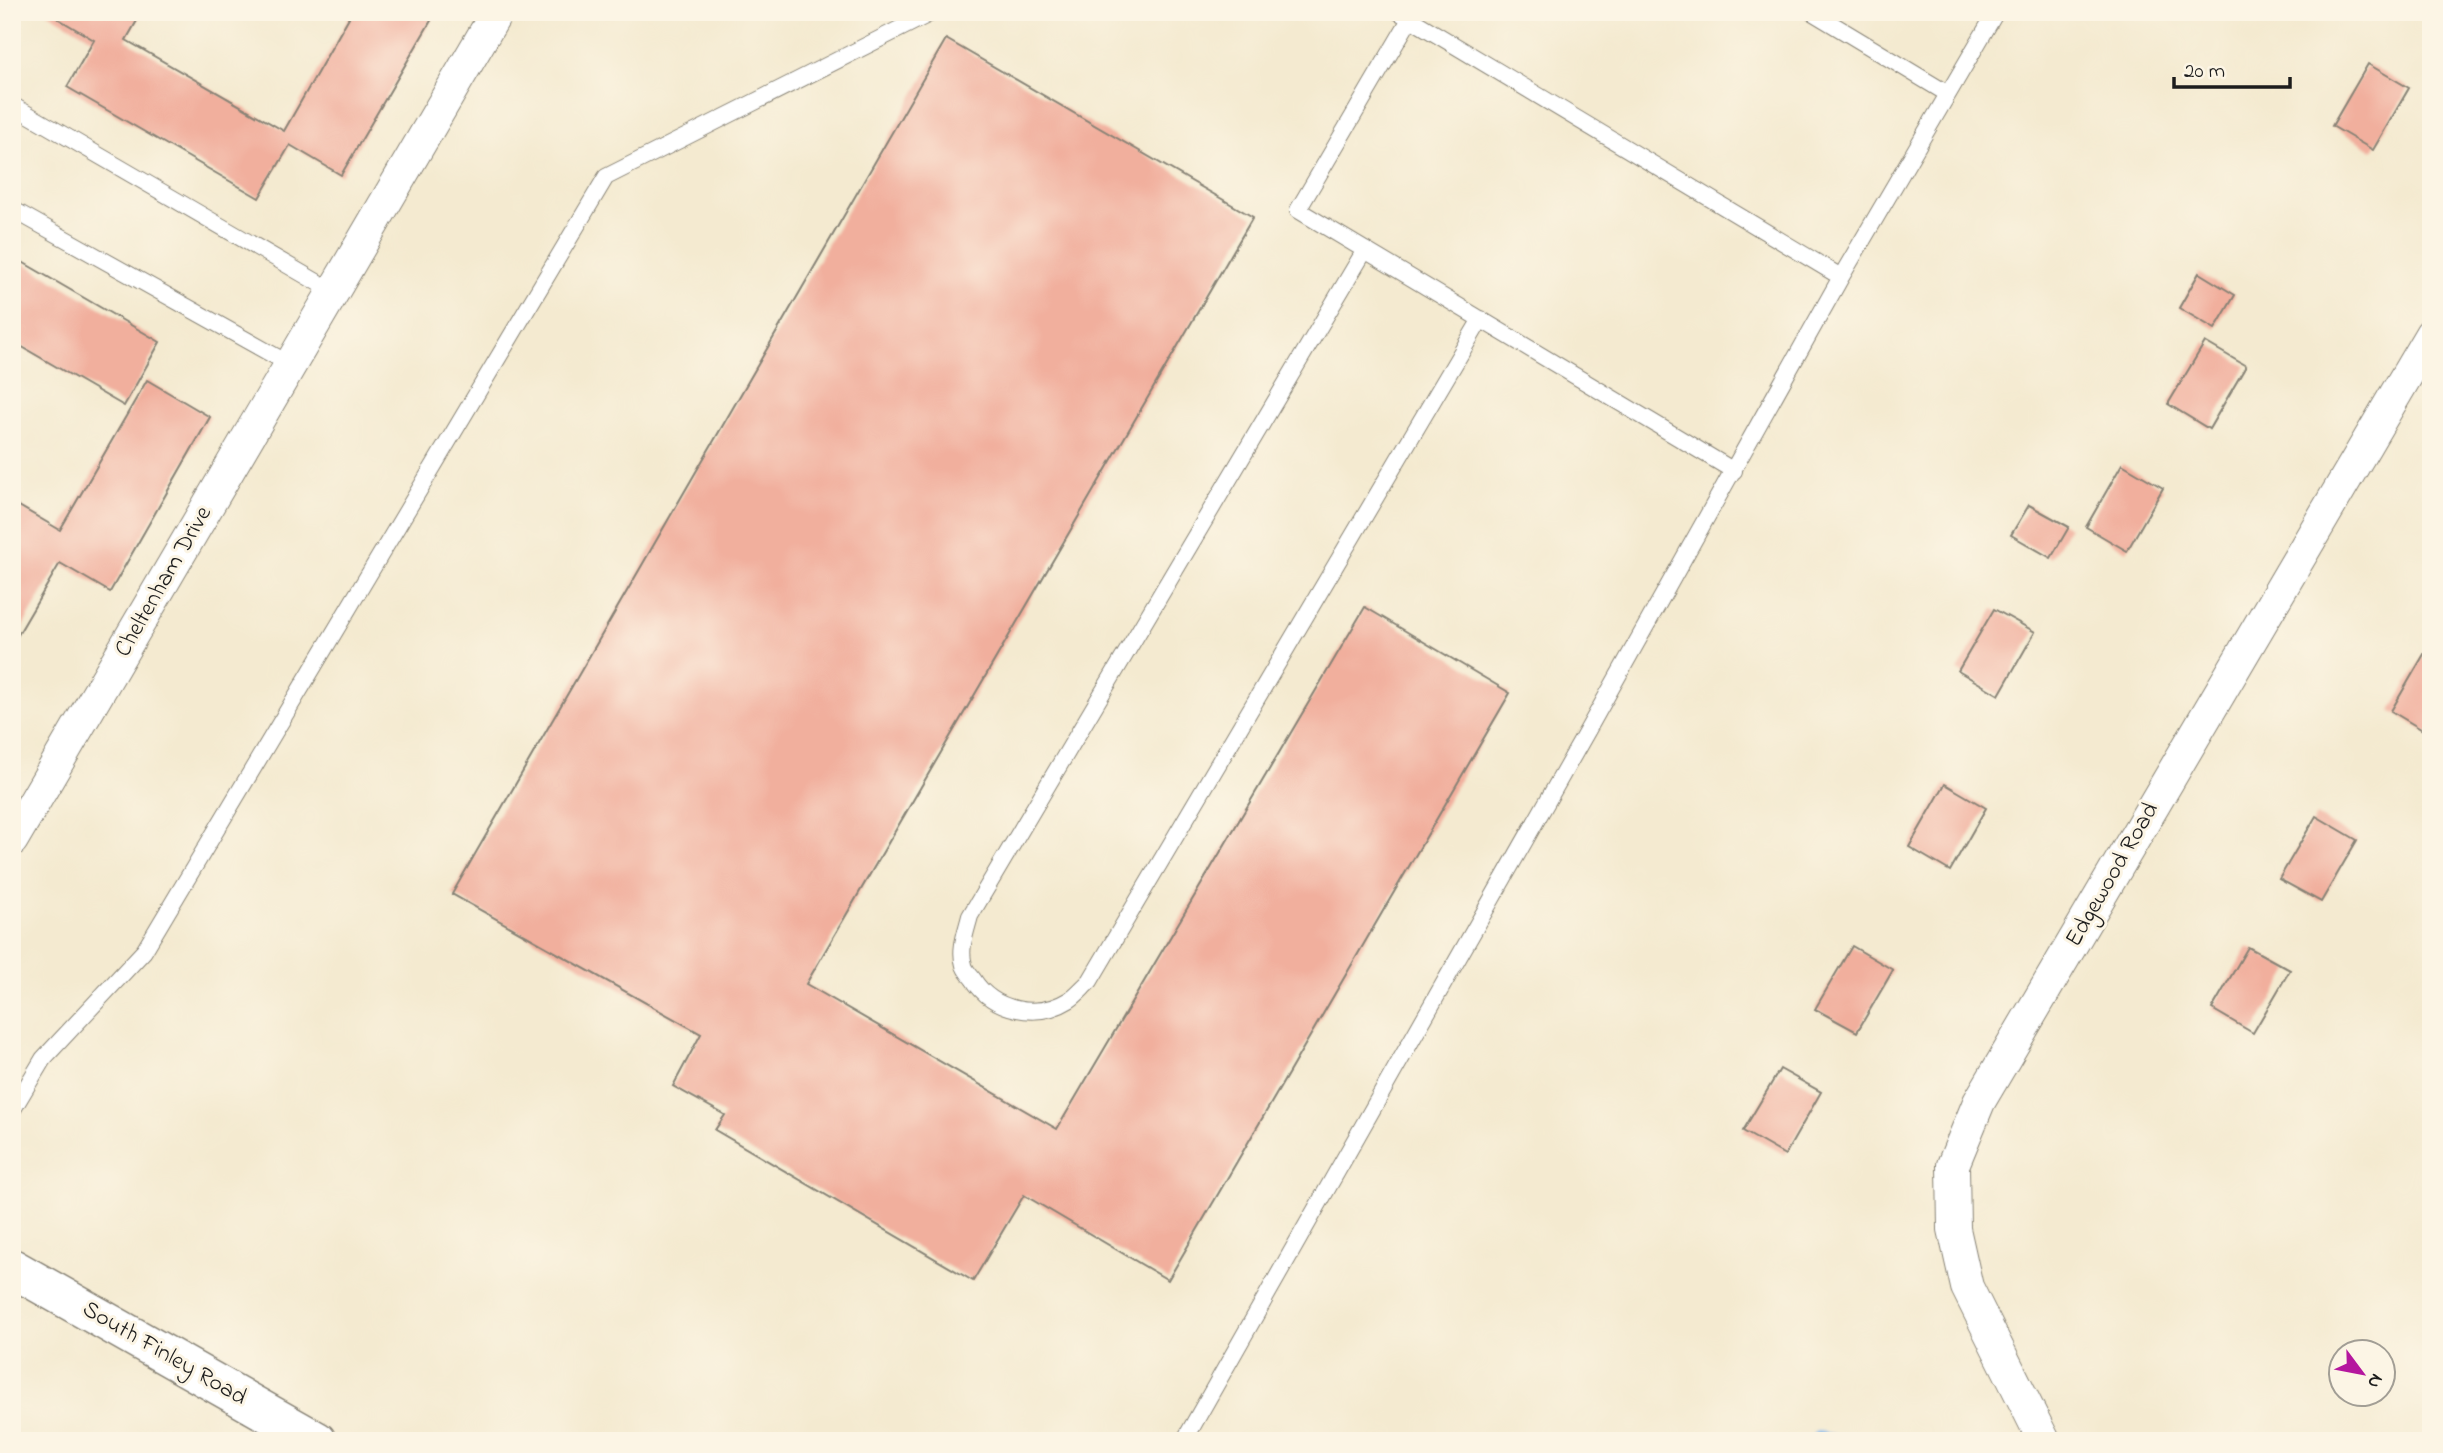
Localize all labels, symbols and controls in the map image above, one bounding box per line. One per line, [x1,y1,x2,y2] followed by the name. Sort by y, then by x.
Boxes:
[2174,46,2289,90] scale bar
[2184,57,2225,87] text: 20 m
[107,500,222,664] street label: Cheltenham Drive
[2057,796,2169,954] street label: Edgewood Road
[75,1293,253,1417] street label: South Finley Road
[2328,1338,2398,1408] north arrow
[2359,1368,2389,1393] text: N

